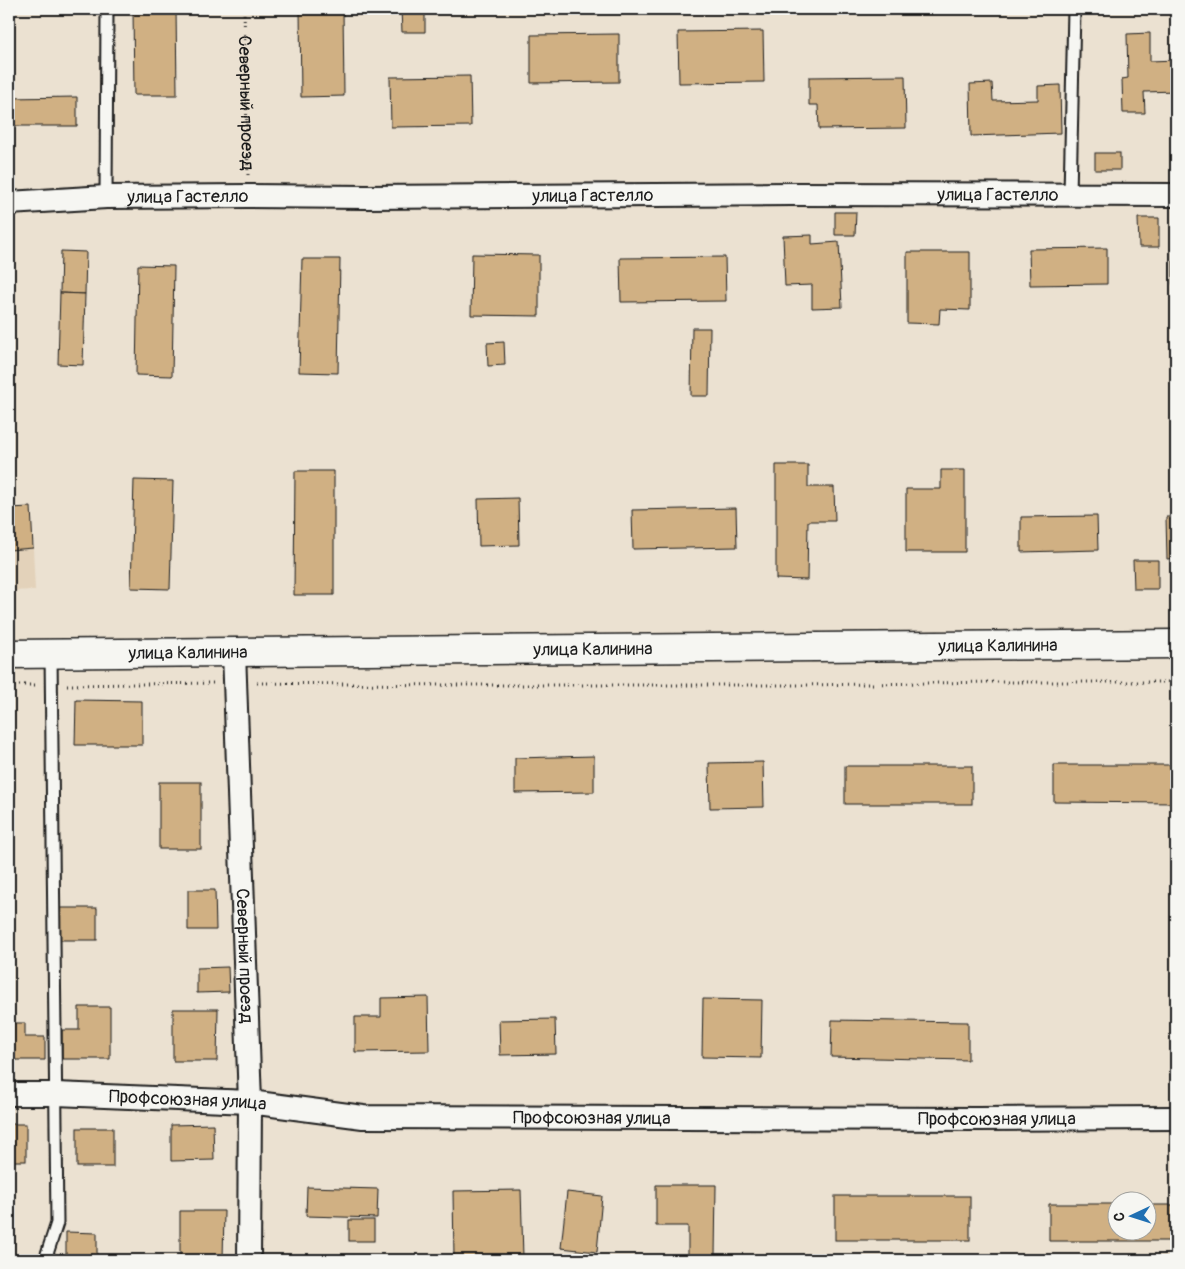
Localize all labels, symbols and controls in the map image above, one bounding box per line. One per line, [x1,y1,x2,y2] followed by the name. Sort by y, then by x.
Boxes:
[233,35,259,171] street label: Северный проезд
[531,183,654,207] street label: улица Гастелло
[936,183,1059,206] street label: улица Гастелло
[126,184,249,208] street label: улица Гастелло
[937,634,1058,658] street label: улица Калинина
[532,637,653,661] street label: улица Калинина
[127,640,248,664] street label: улица Калинина
[231,888,259,1024] street label: Северный проезд
[109,1085,268,1116] street label: Профсоюзная улица
[513,1106,671,1130] street label: Профсоюзная улица
[918,1107,1076,1131] street label: Профсоюзная улица
[1108,1192,1158,1242] north arrow
[1111,1212,1128,1222] text: С

